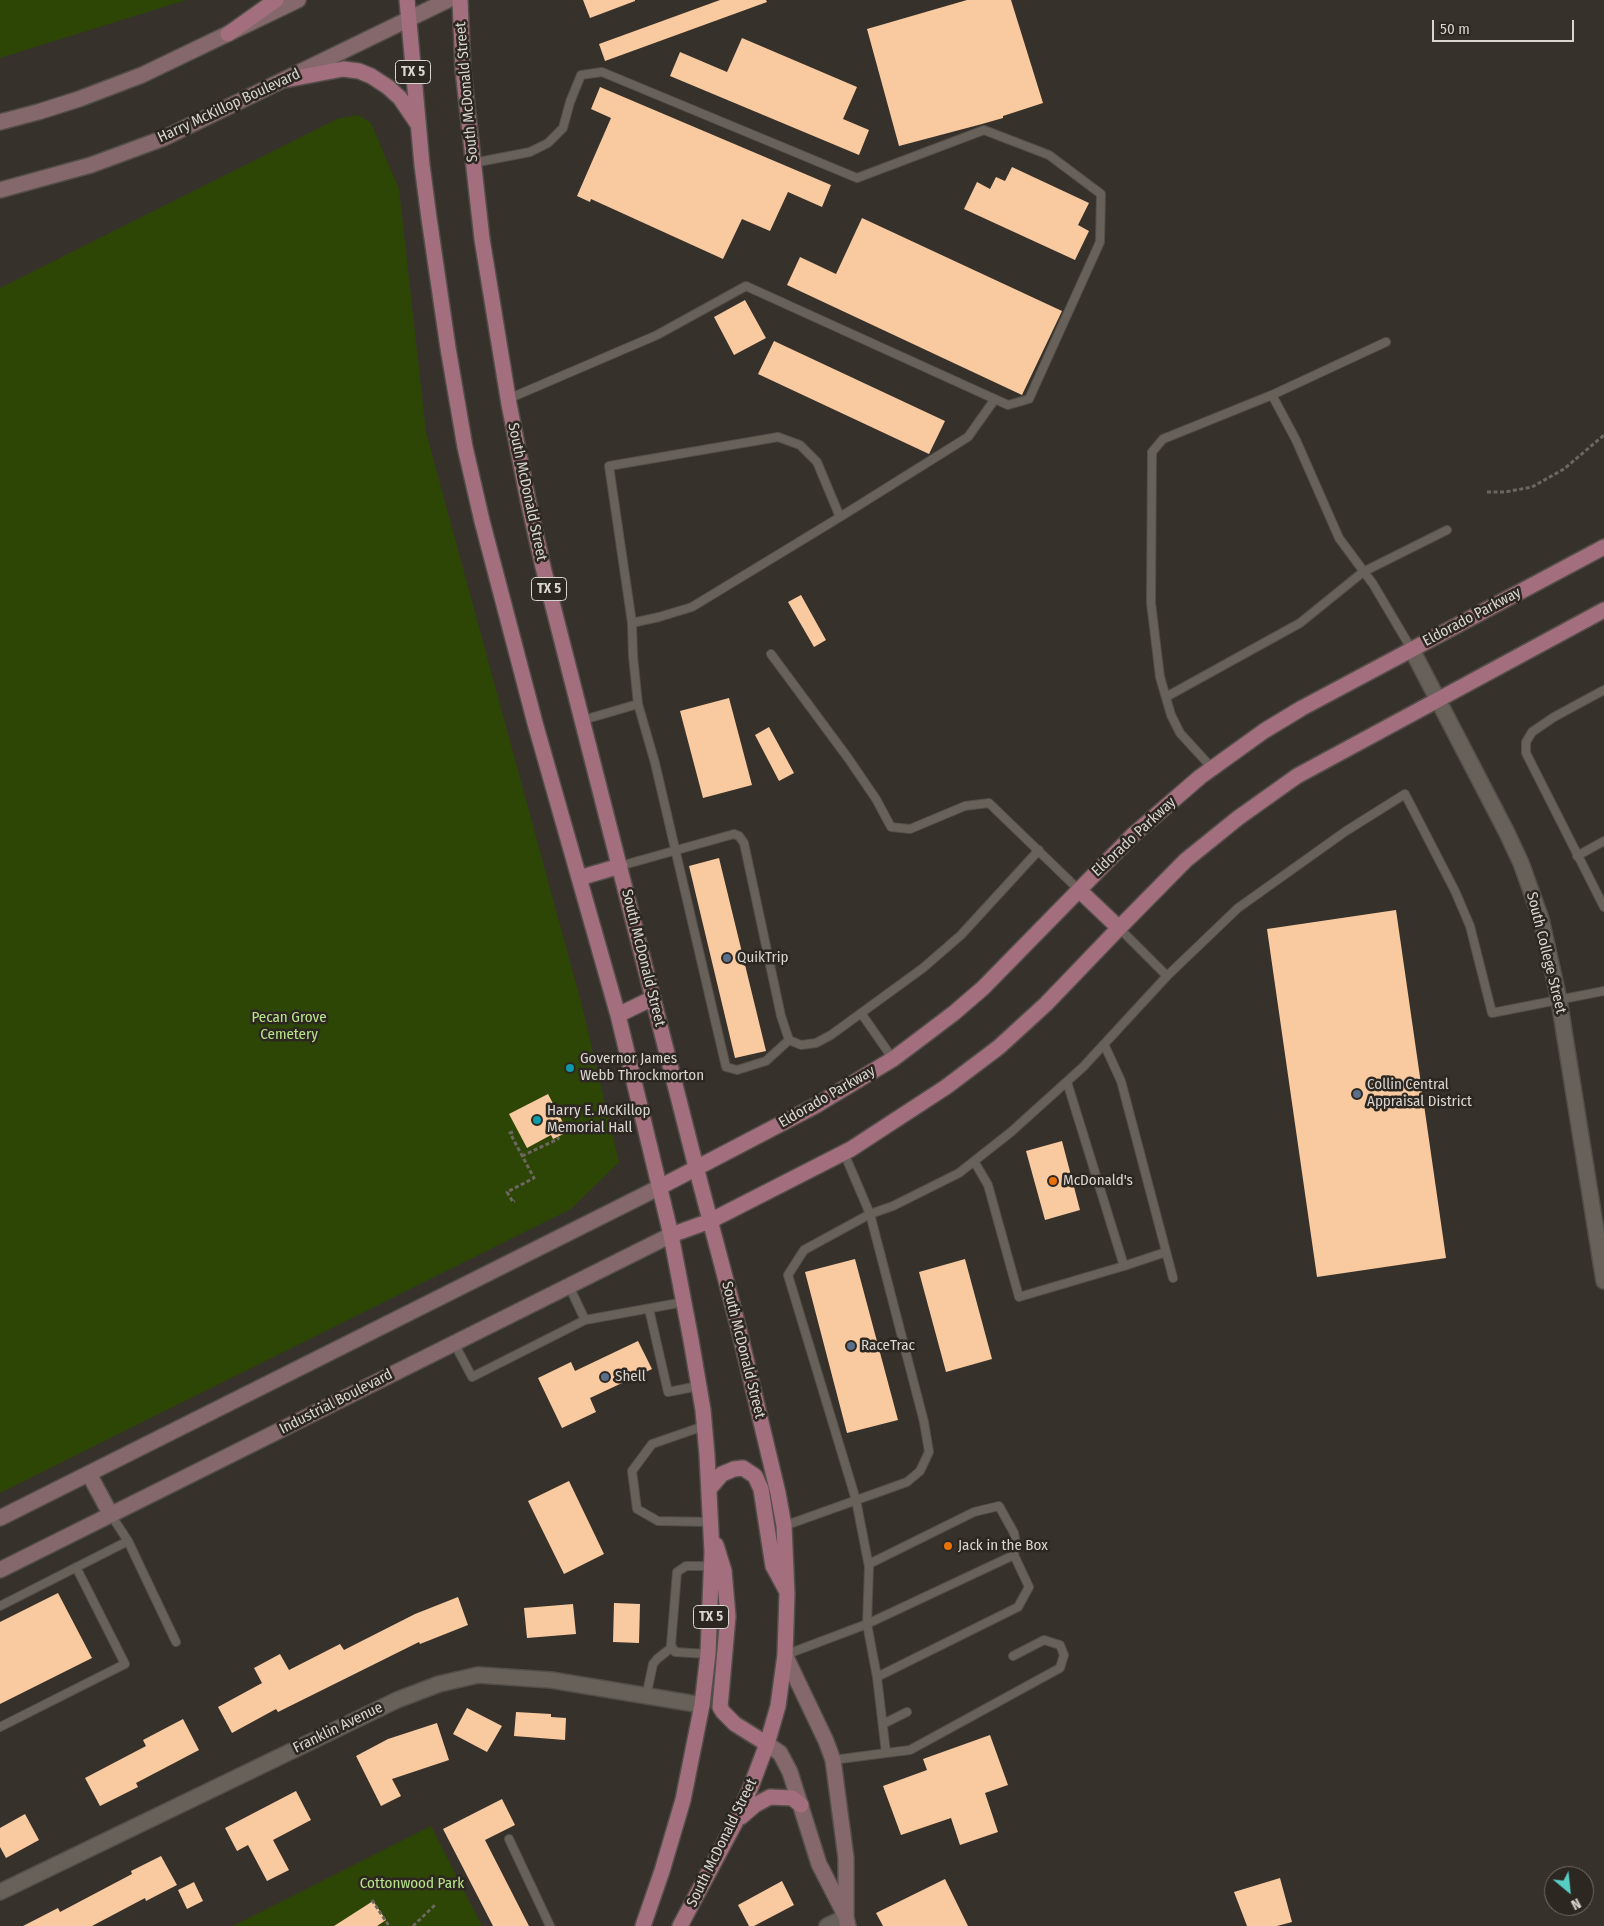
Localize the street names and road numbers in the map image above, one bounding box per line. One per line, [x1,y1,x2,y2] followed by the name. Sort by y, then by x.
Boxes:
[452,21,482,163] street label: South McDonald Street
[396,61,430,84] road number: TX 5
[155,65,303,147] street label: Harry McKillop Boulevard
[504,421,550,563] street label: South McDonald Street
[532,578,566,600] road number: TX 5
[1420,584,1524,650] street label: Eldorado Parkway
[1088,793,1180,881] street label: Eldorado Parkway
[617,888,669,1028] street label: South McDonald Street
[1522,890,1570,1016] street label: South College Street
[776,1062,878,1132] street label: Eldorado Parkway
[717,1280,769,1420] street label: South McDonald Street
[276,1366,396,1438] street label: Industrial Boulevard
[694,1605,728,1628] road number: TX 5
[290,1699,386,1757] street label: Franklin Avenue
[683,1776,761,1910] street label: South McDonald Street

